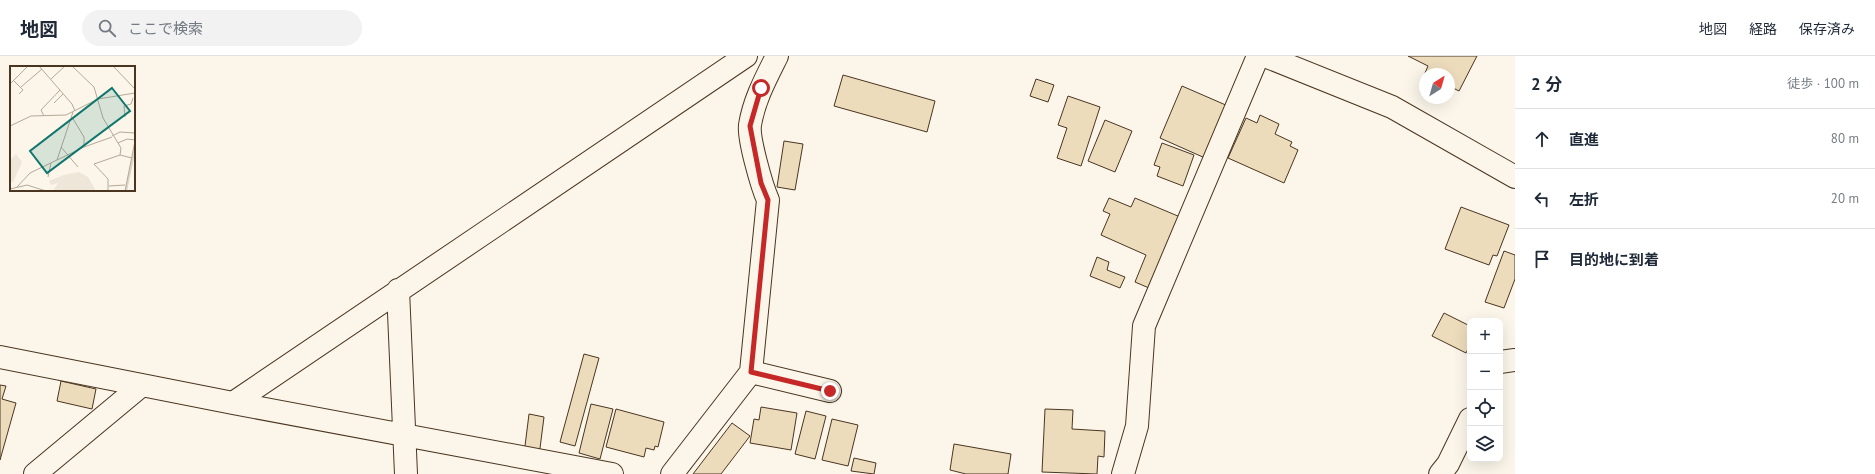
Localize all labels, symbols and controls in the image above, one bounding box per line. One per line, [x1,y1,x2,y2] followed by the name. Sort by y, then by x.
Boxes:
[82,10,362,46] search box
[20,17,58,41] text: 地図
[96,17,118,39] icon: search
[128,19,203,38] text: ここで検索
[1699,20,1727,38] text: 地図
[1749,20,1777,38] text: 経路
[1799,20,1855,38] text: 保存済み
[10,66,135,191] inset map
[1419,68,1455,104] north arrow
[1531,73,1562,95] text: 2 分
[1787,75,1859,92] text: 徒歩 · 100 m
[752,79,770,97] route start
[1531,128,1553,150] icon: ahead
[1569,130,1599,149] text: 直進
[1831,130,1859,147] text: 80 m
[1531,188,1553,210] icon: left
[1569,190,1599,209] text: 左折
[1831,190,1859,207] text: 20 m
[1531,248,1553,270] icon: arrive
[1569,250,1659,269] text: 目的地に到着
[1467,318,1503,462] map controls
[1467,318,1503,354] button: +
[1467,354,1503,390] button: −
[821,382,839,400] route end
[1467,390,1503,426] button: locate
[1467,426,1503,462] button: layers

